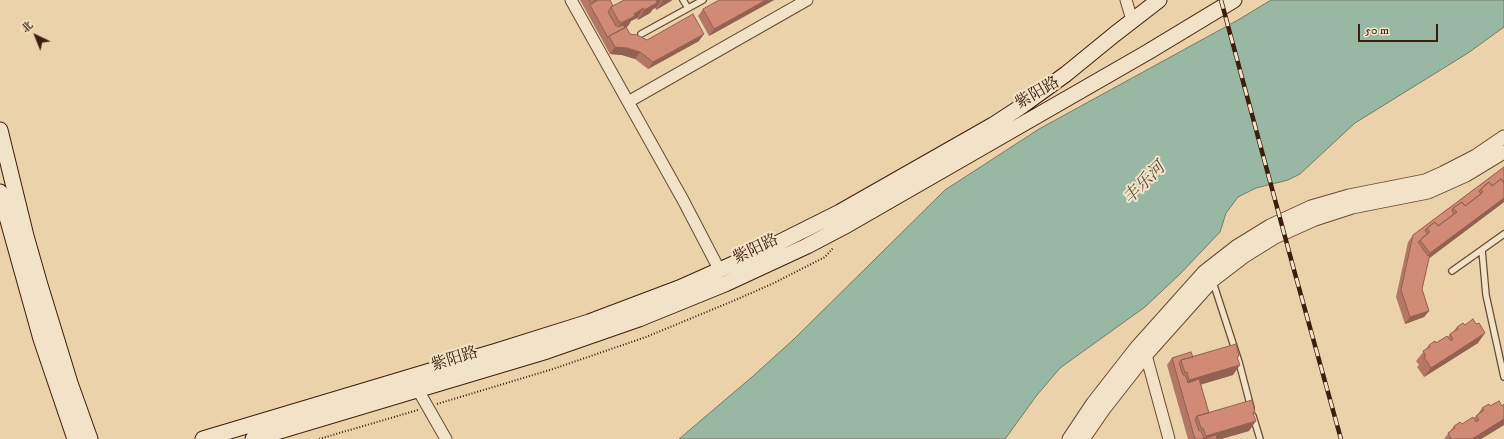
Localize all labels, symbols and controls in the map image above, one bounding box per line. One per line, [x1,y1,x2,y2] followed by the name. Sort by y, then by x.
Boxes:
[16,16,56,56] north arrow
[1360,16,1440,42] scale bar
[19,18,37,36] text: 北
[1365,23,1389,38] text: 50 m
[1012,74,1064,114] street label: 紫阳路
[1120,159,1170,209] water label: 丰乐河
[730,231,782,269] street label: 紫阳路
[429,344,481,376] street label: 紫阳路

